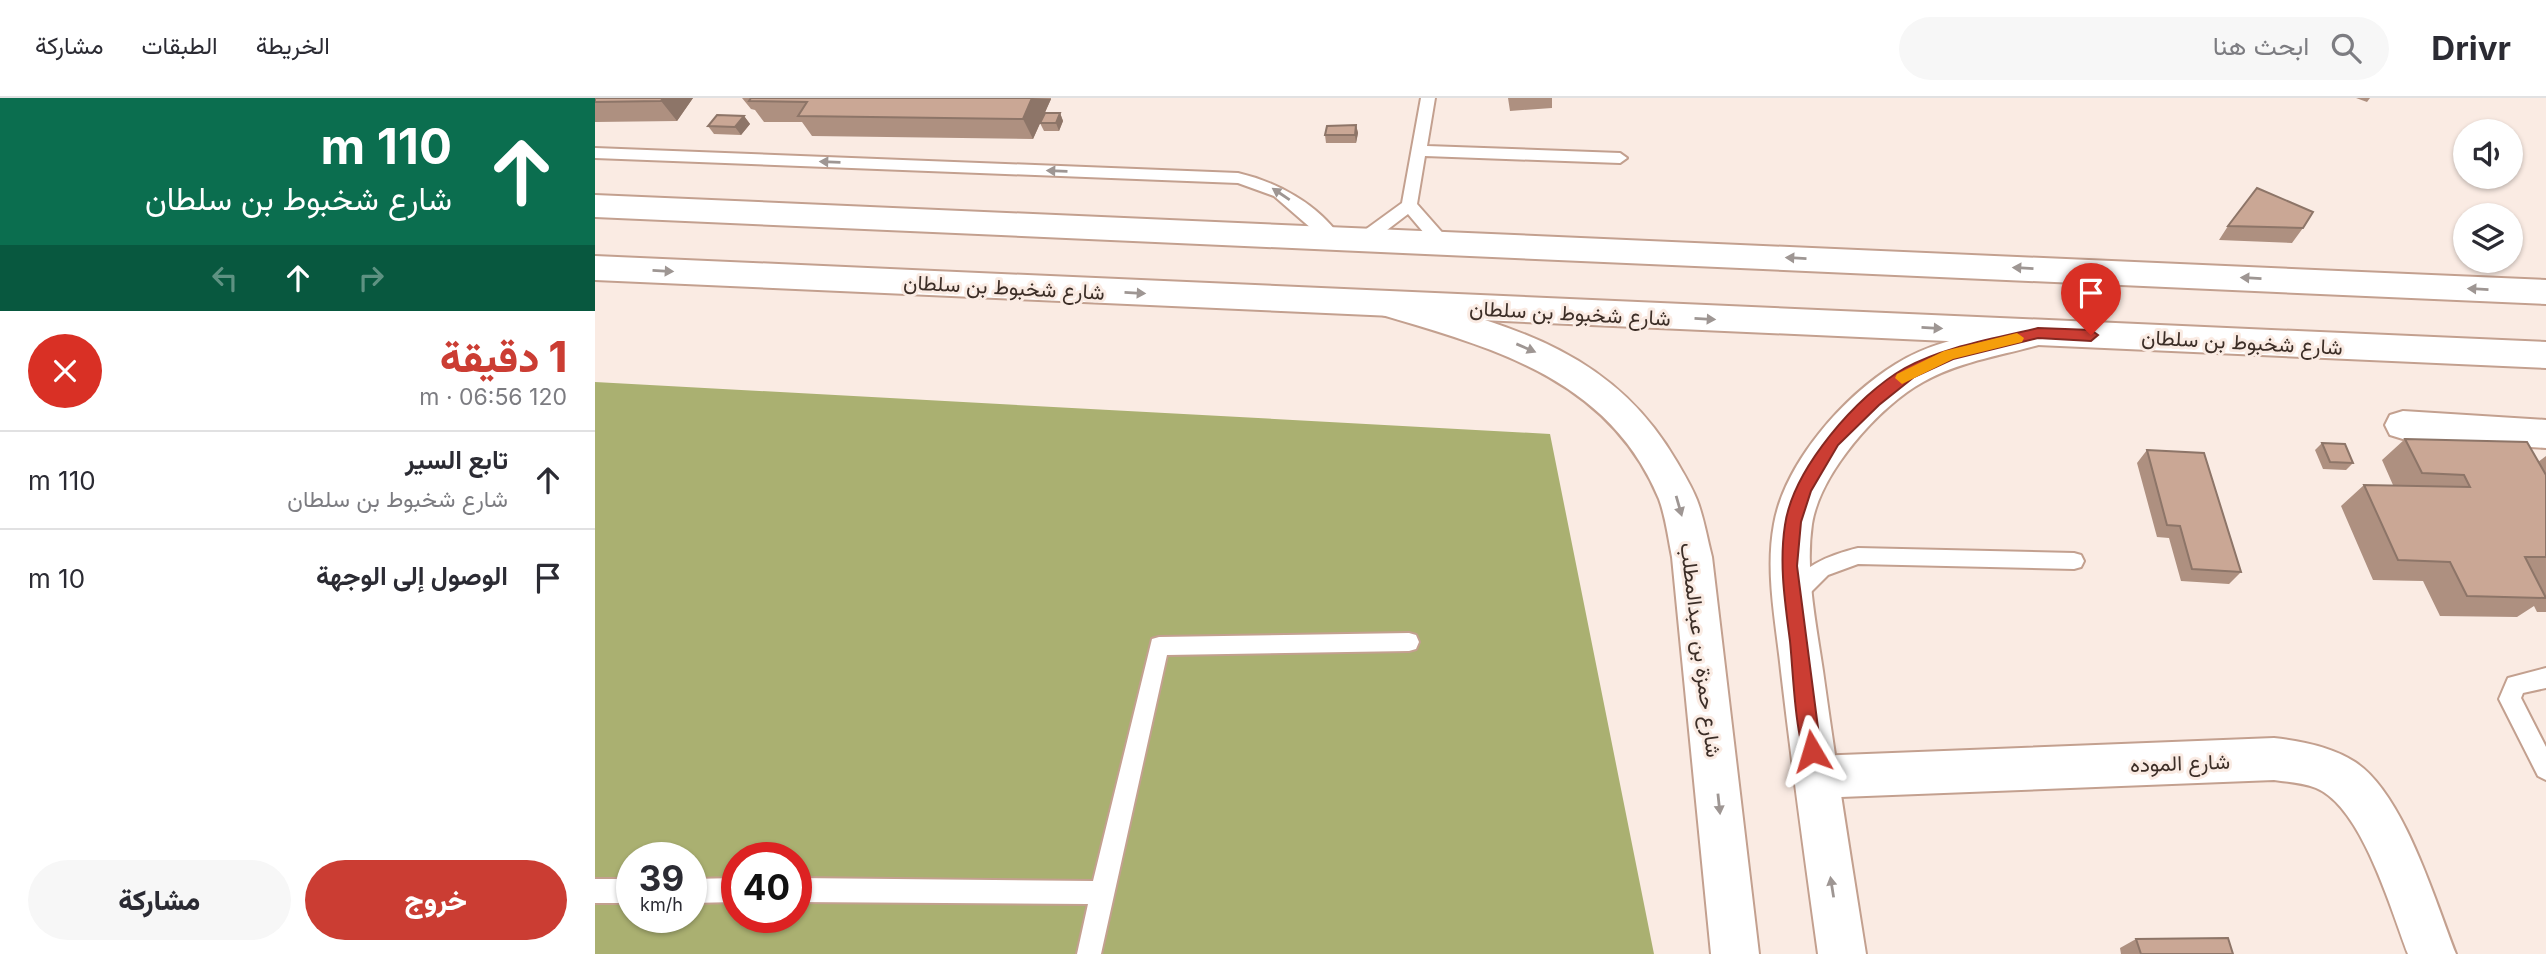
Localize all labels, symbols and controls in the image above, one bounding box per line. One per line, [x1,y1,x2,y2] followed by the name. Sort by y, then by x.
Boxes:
[1899,17,2389,80] search box
[2431,28,2511,68] text: Drivr
[2327,29,2365,67] icon: search
[2213,30,2309,61] text: ابحث هنا
[35,31,103,60] text: مشاركة
[141,31,218,60] text: الطبقات
[256,31,330,60] text: الخريطة
[320,117,452,176] text: 110 m
[2453,119,2523,273] map controls
[2453,119,2523,189] button: sound
[476,126,567,217] icon: ahead
[819,156,841,167] one-way arrow
[1046,166,1068,177] one-way arrow
[145,179,452,218] text: شارع شخبوط بن سلطان
[1271,187,1291,200] one-way arrow
[2453,203,2523,273] button: layers
[1785,252,1807,263] one-way arrow
[206,259,244,297] icon: left
[279,259,317,297] icon: ahead
[352,259,390,297] icon: right
[2012,263,2034,274] one-way arrow
[2061,263,2121,335] pin
[652,266,674,277] one-way arrow
[903,269,1105,307] street label: شارع شخبوط بن سلطان
[2239,273,2261,284] one-way arrow
[2072,274,2110,312] icon: arrive
[2467,283,2489,294] one-way arrow
[1124,287,1146,298] one-way arrow
[1469,295,1671,333] street label: شارع شخبوط بن سلطان
[1694,313,1716,324] one-way arrow
[1922,323,1944,334] one-way arrow
[2141,324,2343,362] street label: شارع شخبوط بن سلطان
[440,331,567,382] text: 1 دقيقة
[28,334,102,408] button: close
[1515,343,1536,354] one-way arrow
[419,383,567,411] text: 120 m · 06:56
[405,444,508,475] text: تابع السير
[529,461,567,499] icon: ahead
[28,465,96,496] text: 110 m
[287,485,508,513] text: شارع شخبوط بن سلطان
[1674,495,1684,516] one-way arrow
[1673,541,1727,759] street label: شارع حمزة بن عبدالمطلب
[529,559,567,597] icon: arrive
[316,560,508,591] text: الوصول إلى الوجهة
[28,563,85,594] text: 10 m
[1775,714,1849,788] position arrow
[2129,749,2231,779] street label: شارع الموده
[1714,793,1725,815] one-way arrow
[721,842,812,933] speed limit sign: 40
[639,857,684,899] text: 39
[28,860,291,940] button: مشاركة
[305,860,567,940] button: خروج
[1826,875,1837,897] one-way arrow
[640,894,683,915] text: km/h

